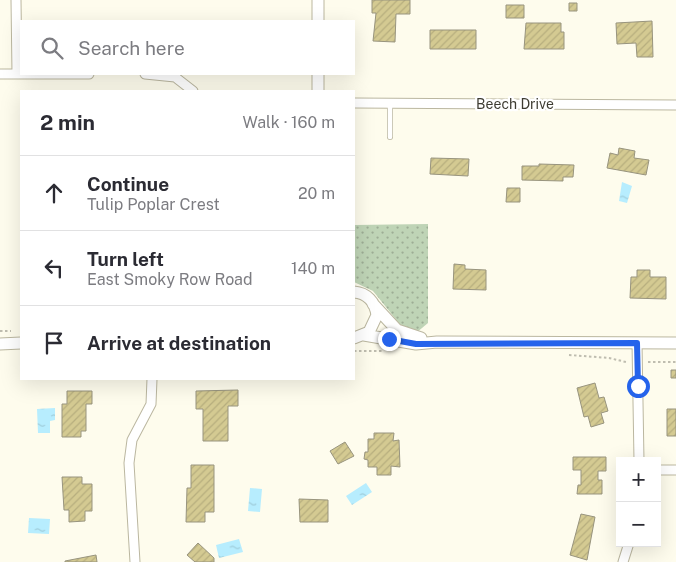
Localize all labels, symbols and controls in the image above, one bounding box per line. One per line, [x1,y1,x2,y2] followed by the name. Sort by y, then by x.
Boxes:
[20,20,355,75] search box
[38,34,66,62] icon: search
[78,37,185,59] text: Search here
[476,96,554,112] street label: Beech Drive
[40,110,95,135] text: 2 min
[243,113,335,132] text: Walk · 160 m
[87,173,169,195] text: Continue
[40,179,68,207] icon: ahead
[298,184,335,203] text: 20 m
[87,195,220,214] text: Tulip Poplar Crest
[87,248,164,270] text: Turn left
[40,254,68,282] icon: left
[291,259,335,278] text: 140 m
[87,270,253,289] text: East Smoky Row Road
[378,328,401,351] route end
[40,329,68,357] icon: arrive
[87,332,271,354] text: Arrive at destination
[627,375,650,398] route start
[616,457,661,547] map controls
[616,457,661,502] button: +
[616,502,661,547] button: −

